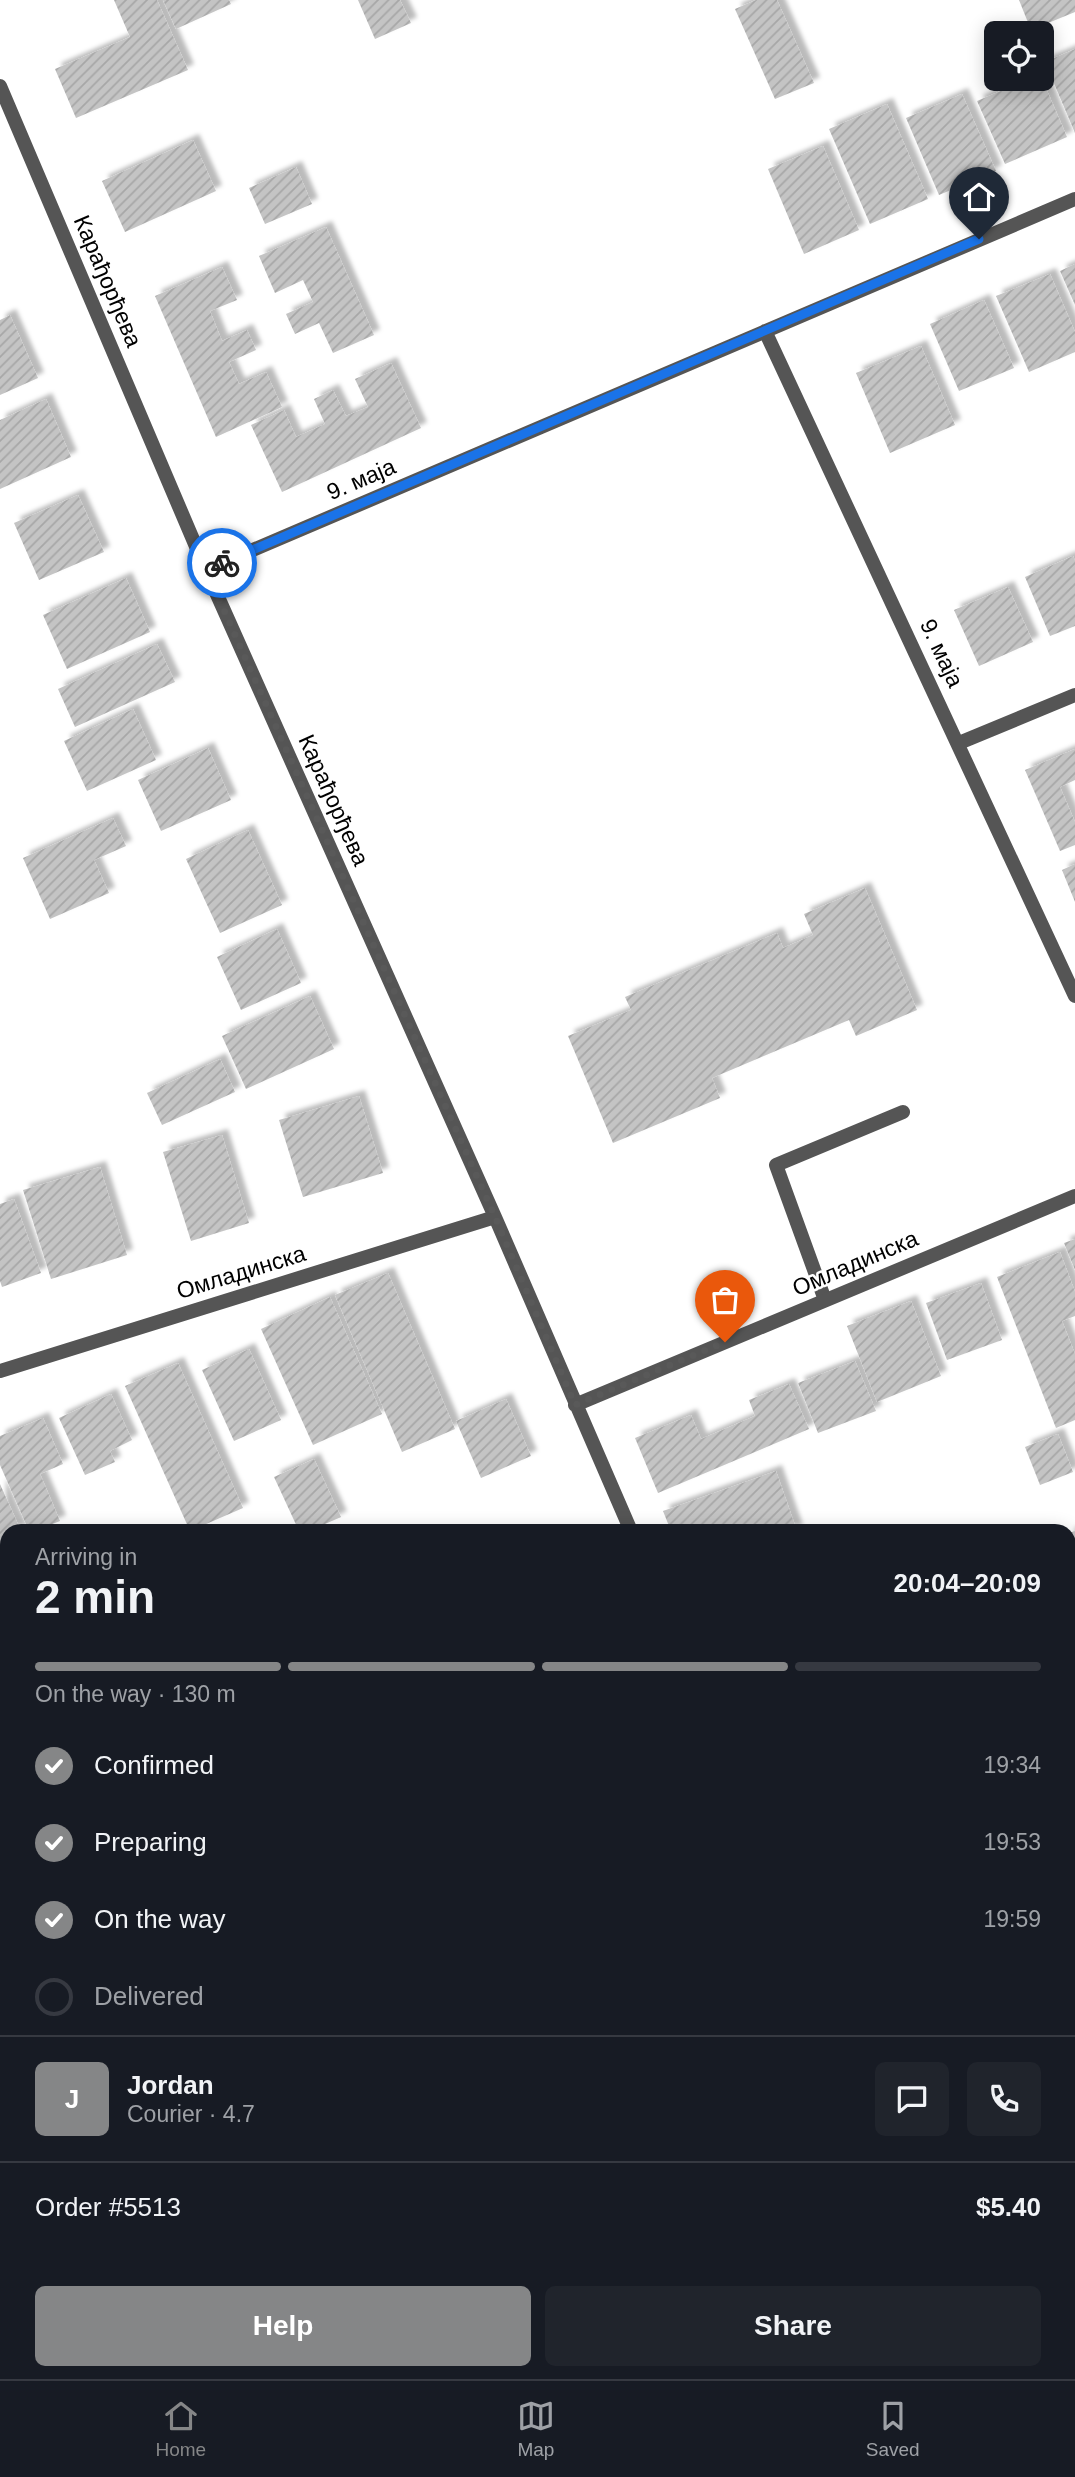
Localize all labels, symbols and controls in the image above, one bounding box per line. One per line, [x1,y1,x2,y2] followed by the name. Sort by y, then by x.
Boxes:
[984,21,1054,91] map controls
[984,21,1054,91] button: locate
[949,167,1009,239] pin
[960,178,998,216] icon: home
[69,211,147,351] street label: Карађорђева
[323,453,399,505] street label: 9. маја
[187,528,257,598] courier
[203,544,241,582] icon: bike
[915,615,969,691] street label: 9. маја
[294,731,375,870] street label: Карађорђева
[788,1225,922,1301] street label: Омладинска
[173,1240,309,1304] street label: Омладинска
[695,1270,755,1342] pin
[706,1281,744,1319] icon: bag
[35,1544,137,1570] text: Arriving in
[894,1568,1041,1598] text: 20:04–20:09
[35,1571,155,1623] text: 2 min
[35,1681,236,1707] text: On the way · 130 m
[35,1747,73,1785] icon: check
[94,1750,214,1780] text: Confirmed
[983,1752,1041,1778] text: 19:34
[35,1824,73,1862] icon: check
[94,1827,207,1857] text: Preparing
[983,1829,1041,1855] text: 19:53
[35,1901,73,1939] icon: check
[94,1904,226,1934] text: On the way
[983,1906,1041,1932] text: 19:59
[94,1981,204,2011] text: Delivered
[875,2062,949,2136] button: chat
[967,2062,1041,2136] button: phone
[127,2070,214,2100] text: Jordan
[65,2084,79,2114] text: J
[127,2101,255,2127] text: Courier · 4.7
[35,2192,181,2222] text: Order #5513
[976,2192,1041,2222] text: $5.40
[35,2286,531,2366] button: Help
[545,2286,1041,2366] button: Share
[155,2397,206,2461] tab: Home
[517,2397,555,2461] tab: Map
[866,2397,920,2461] tab: Saved

